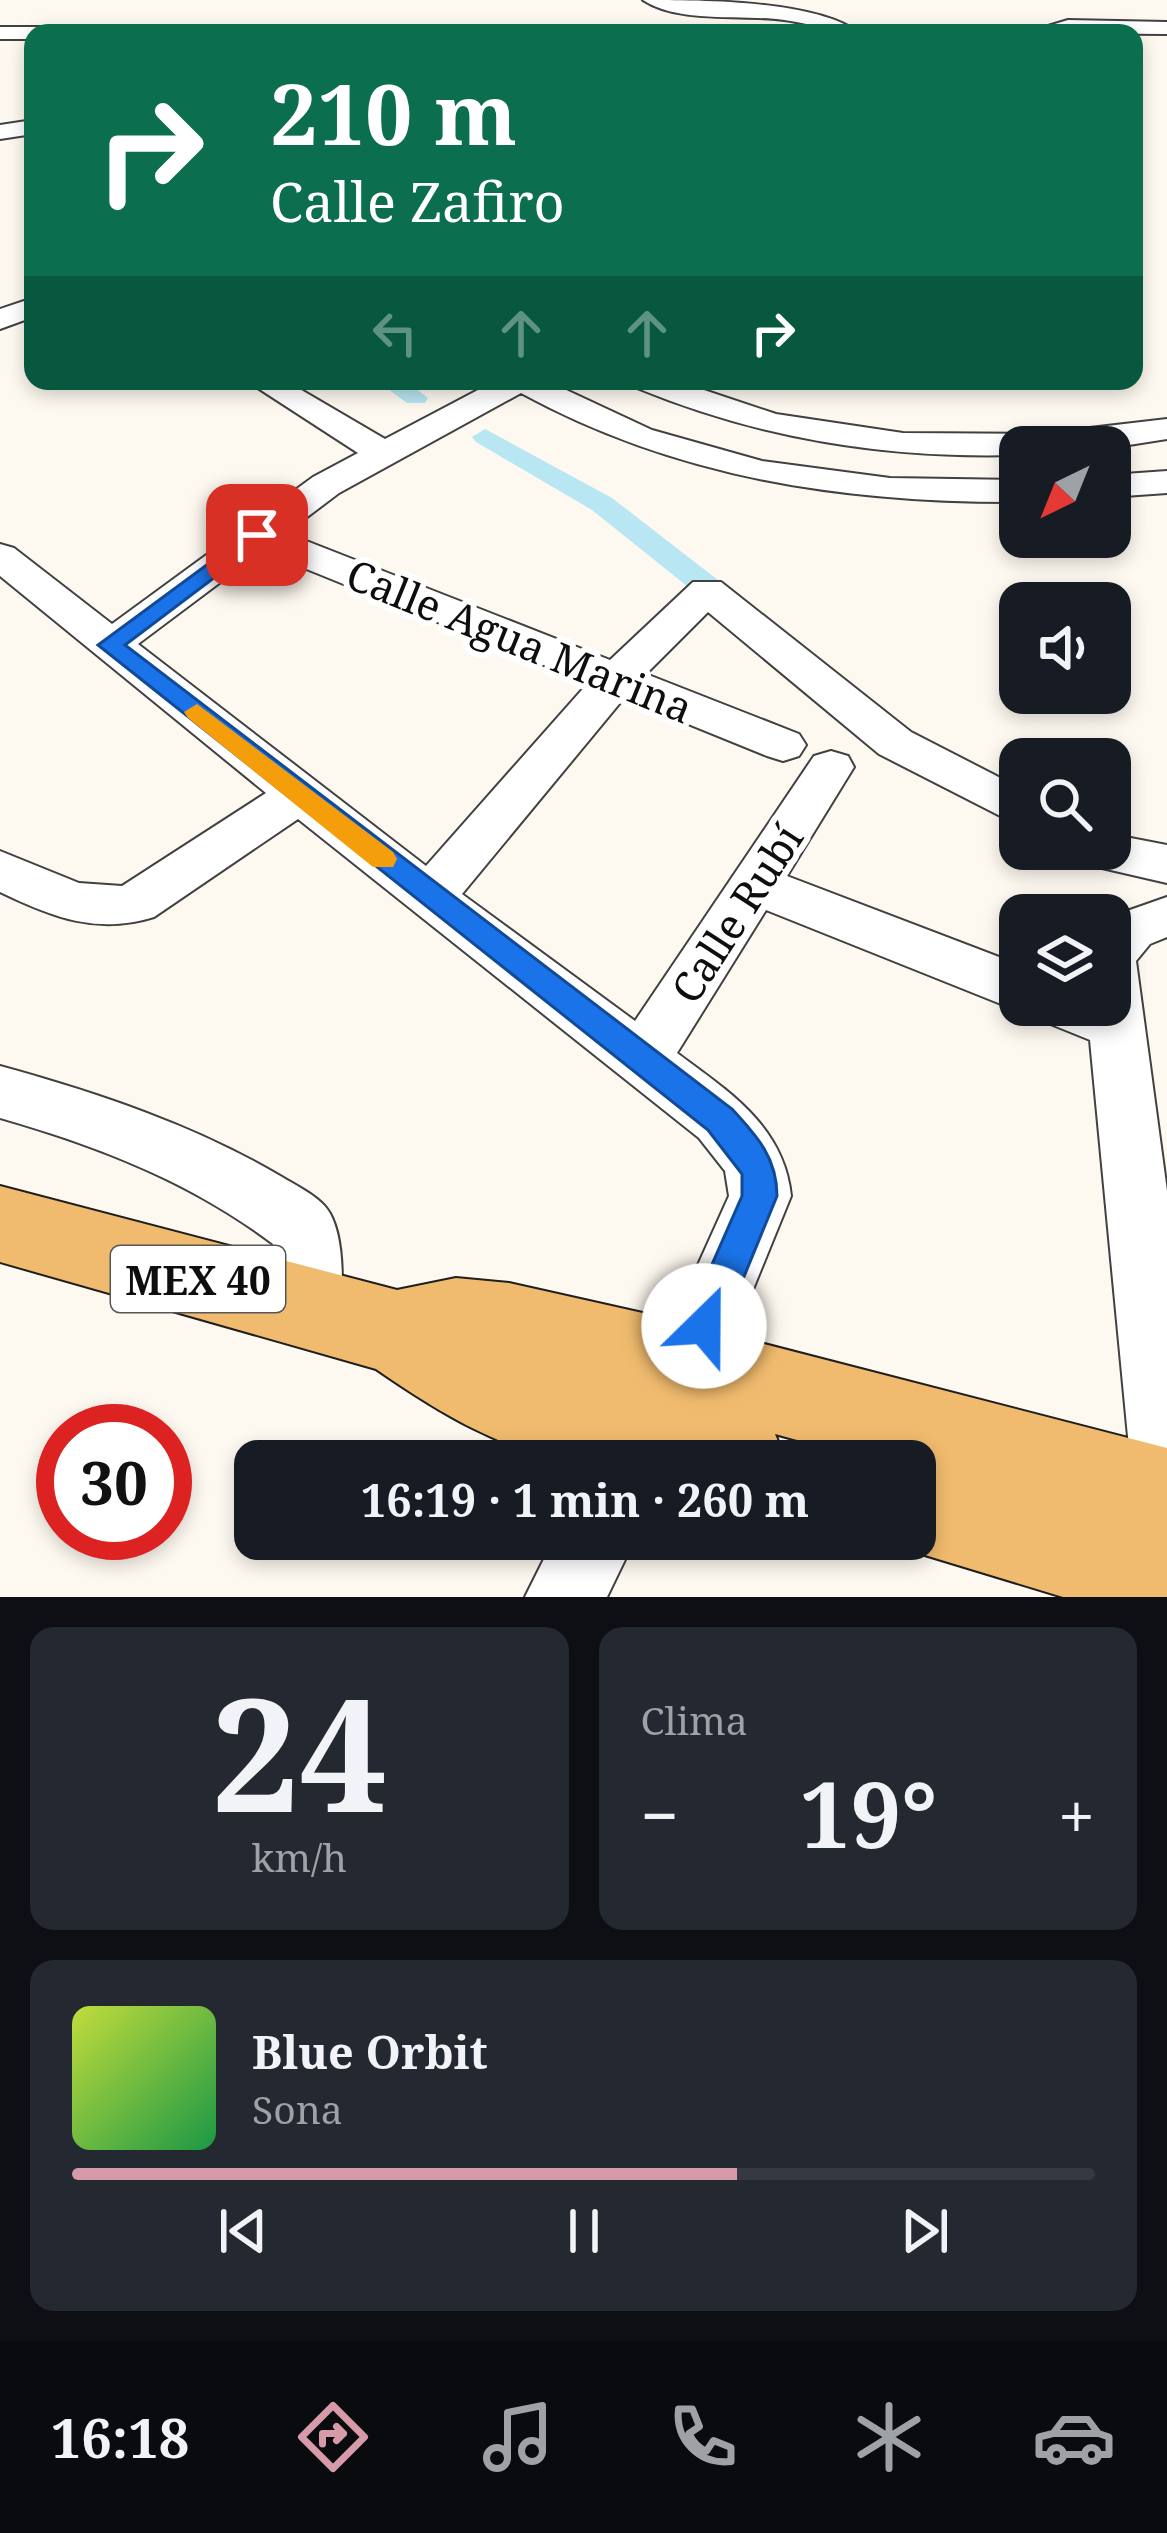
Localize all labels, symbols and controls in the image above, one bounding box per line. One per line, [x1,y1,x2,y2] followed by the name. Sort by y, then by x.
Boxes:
[270,55,517,170] text: 210 m
[72,72,228,228] icon: right
[270,164,565,238] text: Calle Zafiro
[362,300,428,366] icon: left
[488,300,554,366] icon: ahead
[614,300,680,366] icon: ahead
[740,300,806,366] icon: right
[999,426,1131,558] north arrow
[999,426,1131,1026] map controls
[206,484,308,586] pin
[224,502,290,568] icon: arrive
[339,545,701,735] street label: Calle Agua Marina
[999,582,1131,714] button: sound
[999,738,1131,870] button: search
[657,812,815,1013] street label: Calle Rubí
[999,894,1131,1026] button: layers
[111,1246,285,1312] road number: MEX 40
[641,1263,767,1389] position arrow
[36,1404,192,1560] speed limit sign: 30
[361,1469,809,1530] text: 16:19 · 1 min · 260 m
[211,1645,387,1858] text: 24
[641,1693,748,1746] text: Clima
[800,1752,937,1874] text: 19°
[641,1769,679,1859] text: −
[1058,1769,1095,1859] text: +
[251,1830,347,1883] text: km/h
[252,2021,488,2082] text: Blue Orbit
[252,2082,343,2135] text: Sona
[210,2198,276,2264] icon: previous
[551,2198,617,2264] icon: pause
[892,2198,958,2264] icon: next
[291,2395,375,2479] icon: directions
[476,2395,560,2479] icon: music
[661,2395,745,2479] icon: phone
[847,2395,931,2479] icon: climate
[1032,2395,1116,2479] icon: car
[51,2400,189,2474] text: 16:18

